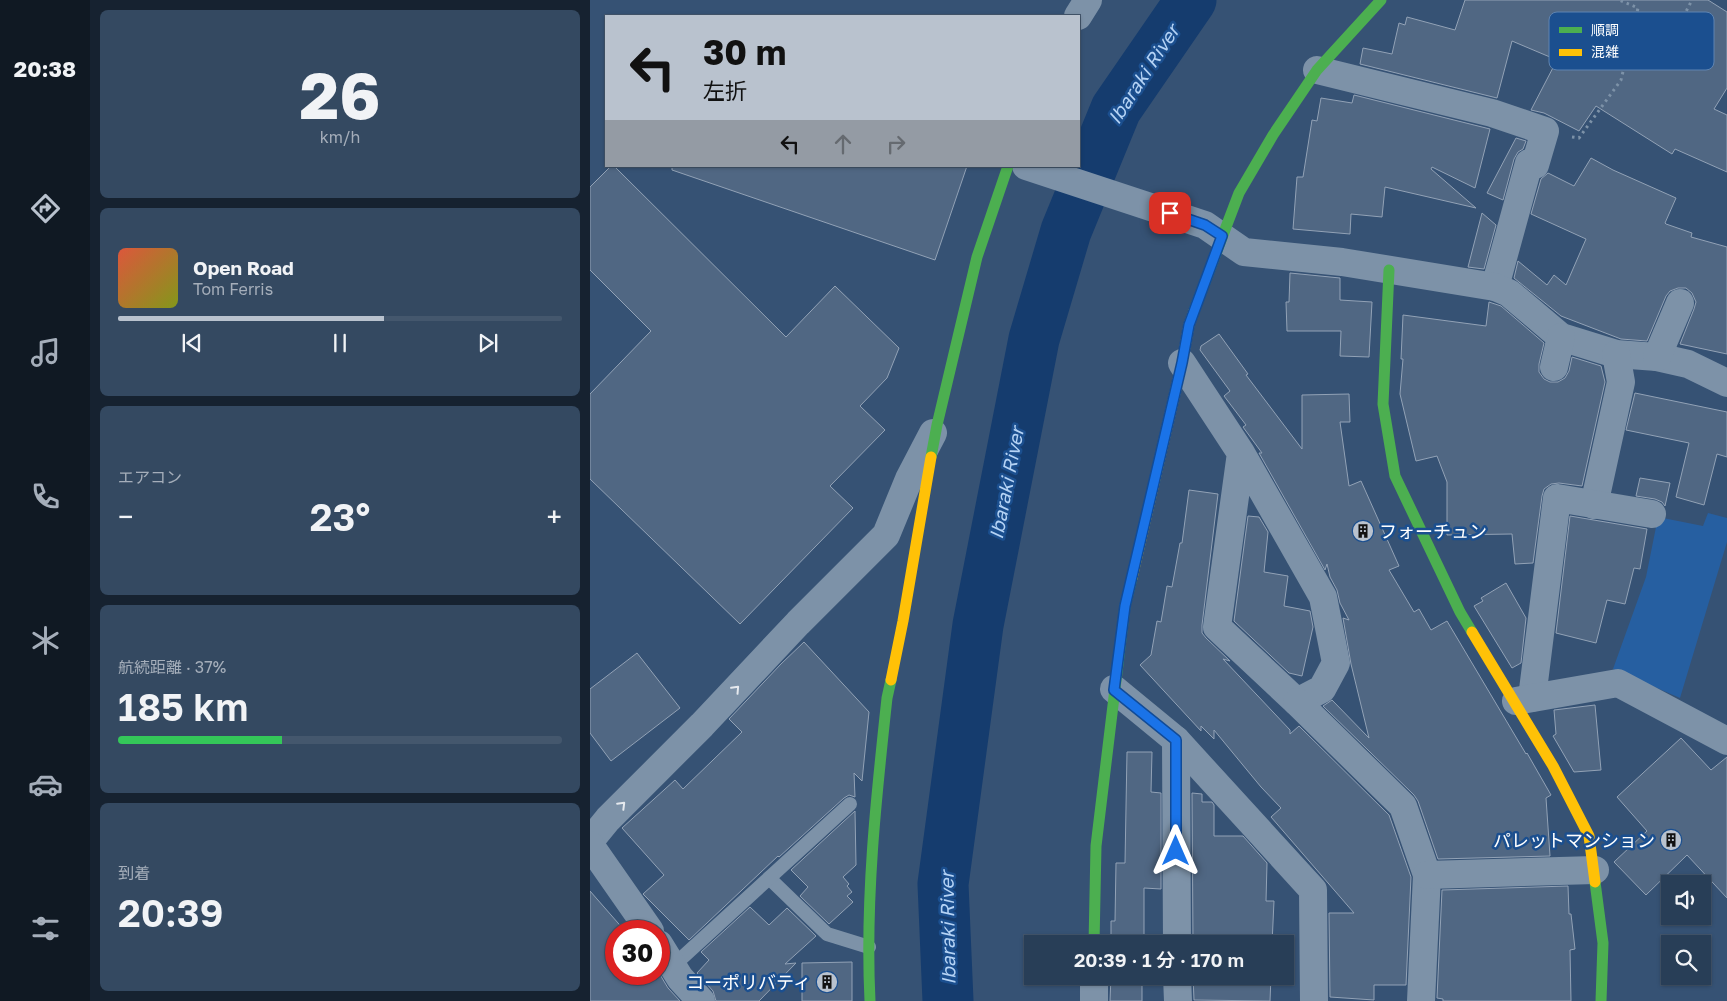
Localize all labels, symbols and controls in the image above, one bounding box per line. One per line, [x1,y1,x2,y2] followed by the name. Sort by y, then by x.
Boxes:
[1549,12,1714,70] legend
[1102,18,1185,128] water label: Ibaraki River
[1591,21,1619,38] text: 順調
[703,31,786,73] text: 30 m
[620,35,685,100] icon: left
[1591,43,1619,60] text: 混雑
[14,55,76,82] text: 20:38
[300,55,380,133] text: 26
[703,77,747,104] text: 左折
[320,127,360,147] text: km/h
[776,130,804,158] icon: left
[829,130,857,158] icon: ahead
[882,130,910,158] icon: right
[28,191,63,226] icon: directions
[1149,192,1191,234] pin
[1156,199,1184,227] icon: arrive
[193,256,294,279] text: Open Road
[193,279,273,299] text: Tom Ferris
[178,329,206,357] icon: previous
[326,329,354,357] icon: pause
[474,329,502,357] icon: next
[28,335,63,370] icon: music
[984,422,1029,541] water label: Ibaraki River
[118,467,182,487] text: エアコン
[28,479,63,514] icon: phone
[310,494,370,539] text: 23°
[118,500,133,533] text: −
[547,500,562,533] text: +
[1351,519,1375,543] building icon: フォーチュン
[1379,520,1487,542] place label: フォーチュン
[28,623,63,658] icon: climate
[118,657,226,677] text: 航続距離 · 37%
[118,684,248,729] text: 185 km
[730,685,739,694] one-way arrow
[28,767,63,802] icon: car
[616,801,625,810] one-way arrow
[1149,824,1201,876] position arrow
[1659,828,1683,852] building icon: パレットマンション
[1493,829,1655,851] place label: パレットマンション
[118,863,150,883] text: 到着
[934,868,959,985] water label: Ibaraki River
[1661,875,1711,985] map controls
[1661,875,1711,925] button: sound
[118,890,224,935] text: 20:39
[28,911,63,946] icon: filters
[605,920,670,985] speed limit sign: 30
[1661,935,1711,985] button: search
[1074,948,1244,971] text: 20:39 · 1 分 · 170 m
[815,970,839,994] building icon: コーポリバティ
[686,971,811,993] place label: コーポリバティ

